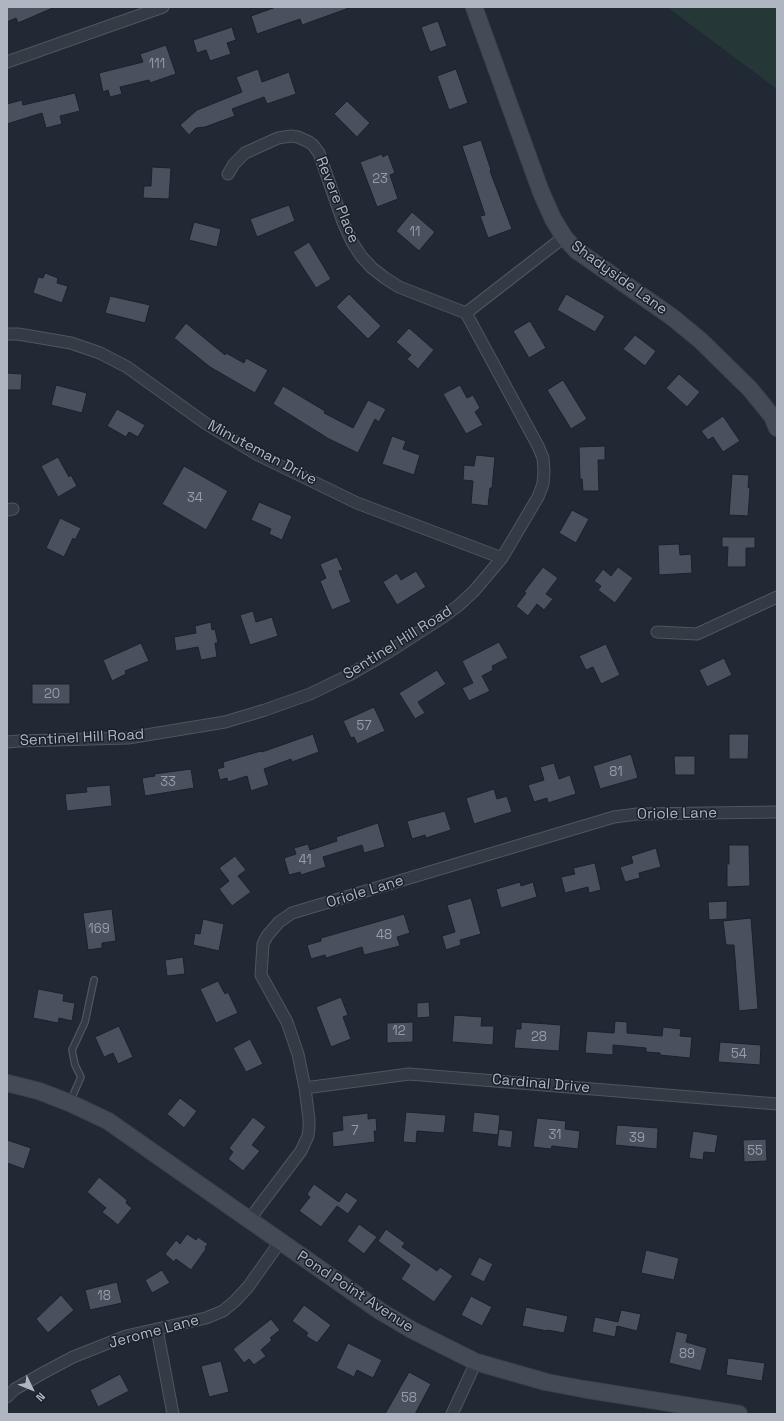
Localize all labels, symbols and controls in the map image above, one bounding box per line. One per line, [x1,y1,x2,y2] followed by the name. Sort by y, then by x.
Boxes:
[149,56,165,72] house number: 111
[311,154,363,246] street label: Revere Place
[372,171,388,187] house number: 23
[410,224,420,240] house number: 11
[567,237,671,319] street label: Shadyside Lane
[204,417,320,489] street label: Minuteman Drive
[187,490,203,506] house number: 34
[340,602,456,684] street label: Sentinel Hill Road
[44,686,60,702] house number: 20
[357,718,371,734] house number: 57
[19,726,145,750] street label: Sentinel Hill Road
[609,764,623,780] house number: 81
[160,774,176,790] house number: 33
[637,804,717,824] street label: Oriole Lane
[298,852,312,868] house number: 41
[324,872,406,912] street label: Oriole Lane
[88,921,110,937] house number: 169
[376,927,392,943] house number: 48
[392,1023,406,1039] house number: 12
[531,1029,547,1045] house number: 28
[731,1046,747,1062] house number: 54
[491,1071,591,1097] street label: Cardinal Drive
[351,1123,359,1139] house number: 7
[548,1127,562,1143] house number: 31
[629,1130,645,1146] house number: 39
[747,1143,763,1159] house number: 55
[293,1248,417,1336] street label: Pond Point Avenue
[97,1288,111,1304] house number: 18
[107,1311,201,1353] street label: Jerome Lane
[679,1346,695,1362] house number: 89
[12,1369,52,1409] north arrow
[33,1390,48,1405] text: N
[401,1390,417,1406] house number: 58

